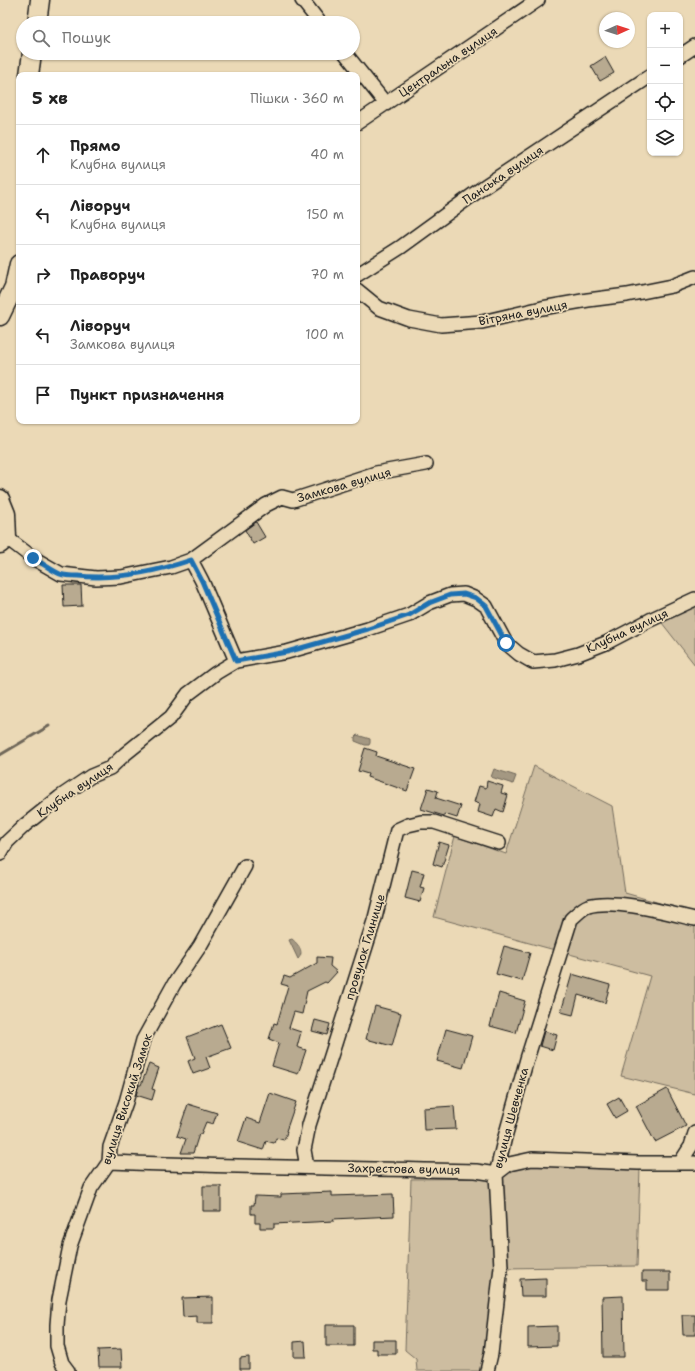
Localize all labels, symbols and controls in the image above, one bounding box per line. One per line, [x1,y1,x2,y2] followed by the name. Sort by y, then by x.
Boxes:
[599,12,635,48] north arrow
[647,12,683,156] map controls
[647,12,683,48] button: +
[16,16,360,60] search box
[396,23,500,101] street label: Центральна вулиця
[30,27,52,49] icon: search
[62,28,111,48] text: Пошук
[647,48,683,84] button: −
[647,84,683,120] button: locate
[32,87,68,109] text: 5 хв
[250,90,344,107] text: Пішки · 360 m
[647,120,683,156] button: layers
[70,136,120,156] text: Прямо
[460,142,546,208] street label: Панська вулиця
[32,144,54,166] icon: ahead
[310,146,344,163] text: 40 m
[70,156,166,173] text: Клубна вулиця
[70,196,130,216] text: Ліворуч
[32,204,54,226] icon: left
[306,206,344,223] text: 150 m
[70,216,166,233] text: Клубна вулиця
[32,264,54,286] icon: right
[70,265,145,285] text: Праворуч
[310,266,344,283] text: 70 m
[477,297,569,329] street label: Вітряна вулиця
[70,316,130,336] text: Ліворуч
[32,324,54,346] icon: left
[305,326,344,343] text: 100 m
[70,336,175,353] text: Замкова вулиця
[32,384,54,406] icon: arrive
[70,385,225,405] text: Пункт призначення
[295,464,393,506] street label: Замкова вулиця
[24,549,42,567] route end
[583,605,671,657] street label: Клубна вулиця
[497,634,515,652] route start
[34,759,116,821] street label: Клубна вулиця
[341,892,389,1002] street label: провулок Глинище
[98,1031,156,1167] street label: вулиця Високий Замок
[490,1065,532,1170] street label: вулиця Шевченка
[347,1160,461,1178] street label: Захрестова вулиця

